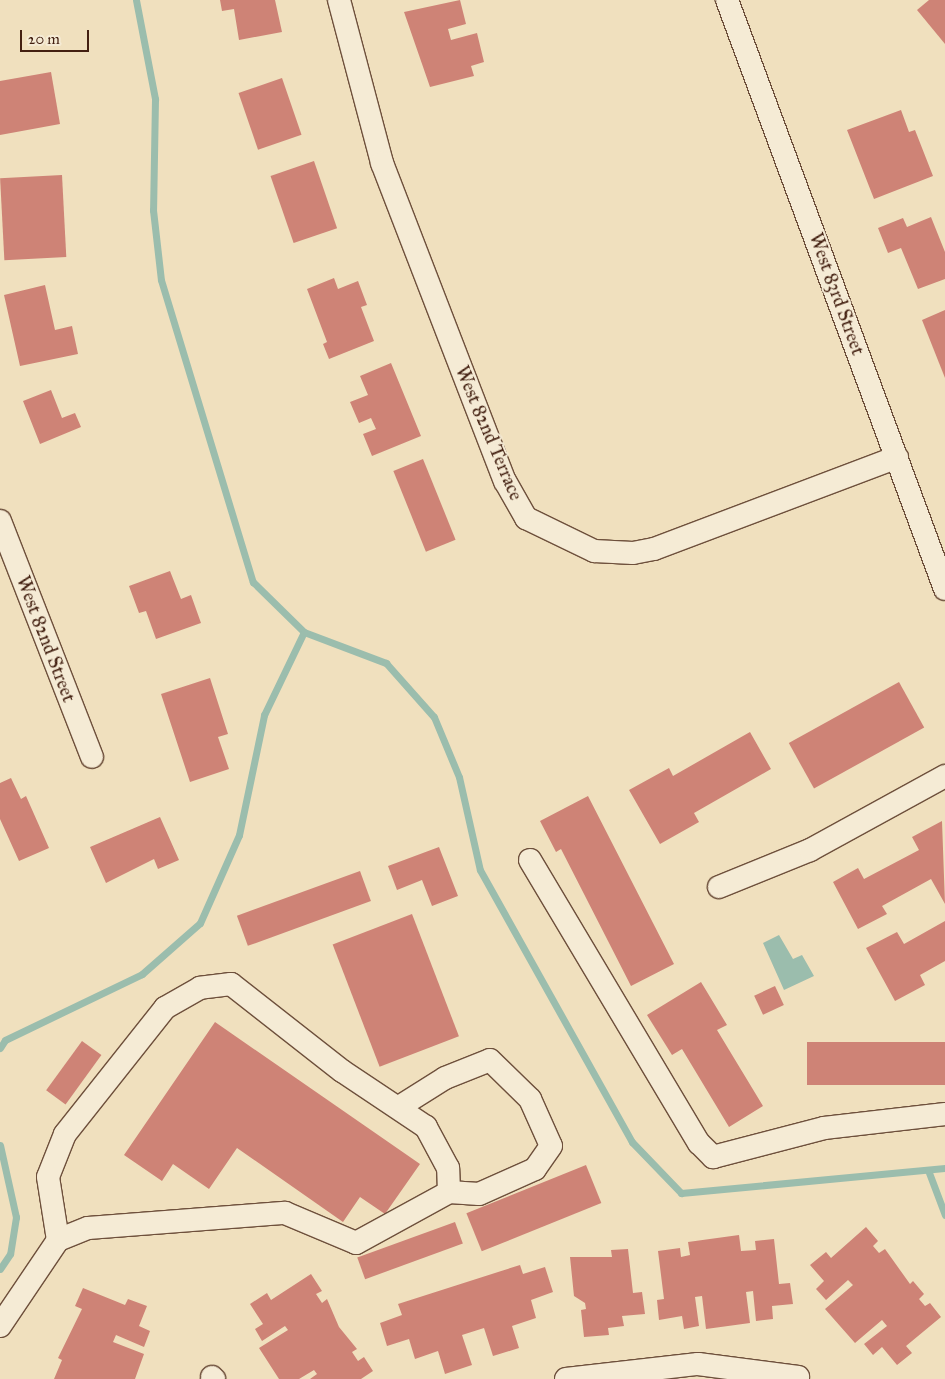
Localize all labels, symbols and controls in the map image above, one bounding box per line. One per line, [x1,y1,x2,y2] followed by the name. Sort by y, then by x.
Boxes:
[22,20,91,52] scale bar
[28,30,60,48] text: 20 m
[804,230,870,358] street label: West 83rd Street
[450,362,528,504] street label: West 82nd Terrace
[11,573,81,705] street label: West 82nd Street

